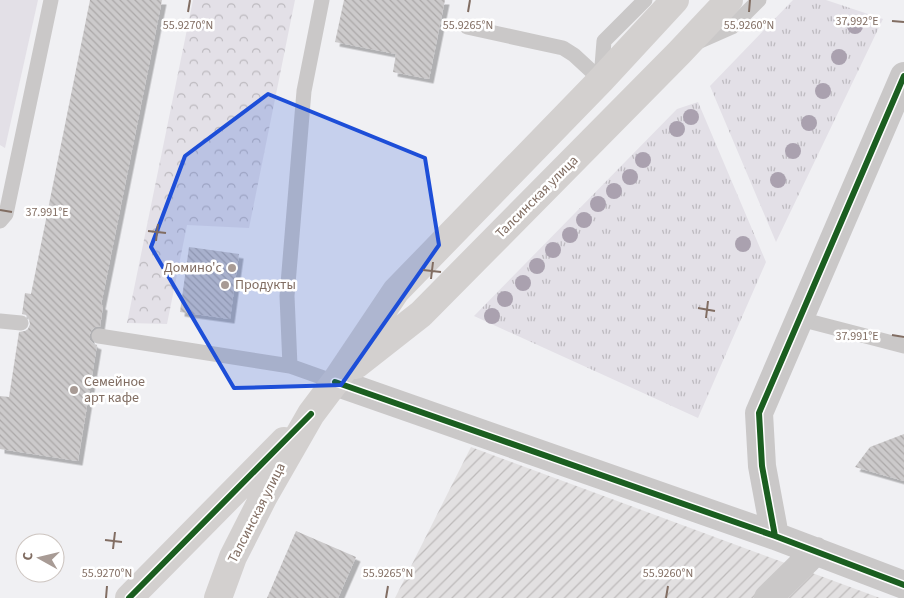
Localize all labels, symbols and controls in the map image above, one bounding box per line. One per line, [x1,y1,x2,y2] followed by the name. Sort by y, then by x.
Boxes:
[835,13,879,30] text: 37.992°E
[163,17,213,34] text: 55.9270°N
[443,17,493,34] text: 55.9265°N
[724,17,774,34] text: 55.9260°N
[491,151,583,243] street label: Талсинская улица
[25,204,69,221] text: 37.991°E
[164,258,223,278] place label: Домино'c
[226,262,238,274] marker: Домино'c
[235,275,296,295] place label: Продукты
[219,279,231,291] marker: Продукты
[835,328,879,345] text: 37.991°E
[84,372,145,408] place label: Семейное арт кафе
[68,384,80,396] marker: Семейное арт кафе
[223,459,291,567] street label: Талсинская улица
[15,533,65,583] north arrow
[18,551,39,562] text: С
[82,565,132,582] text: 55.9270°N
[363,565,413,582] text: 55.9265°N
[643,565,693,582] text: 55.9260°N

